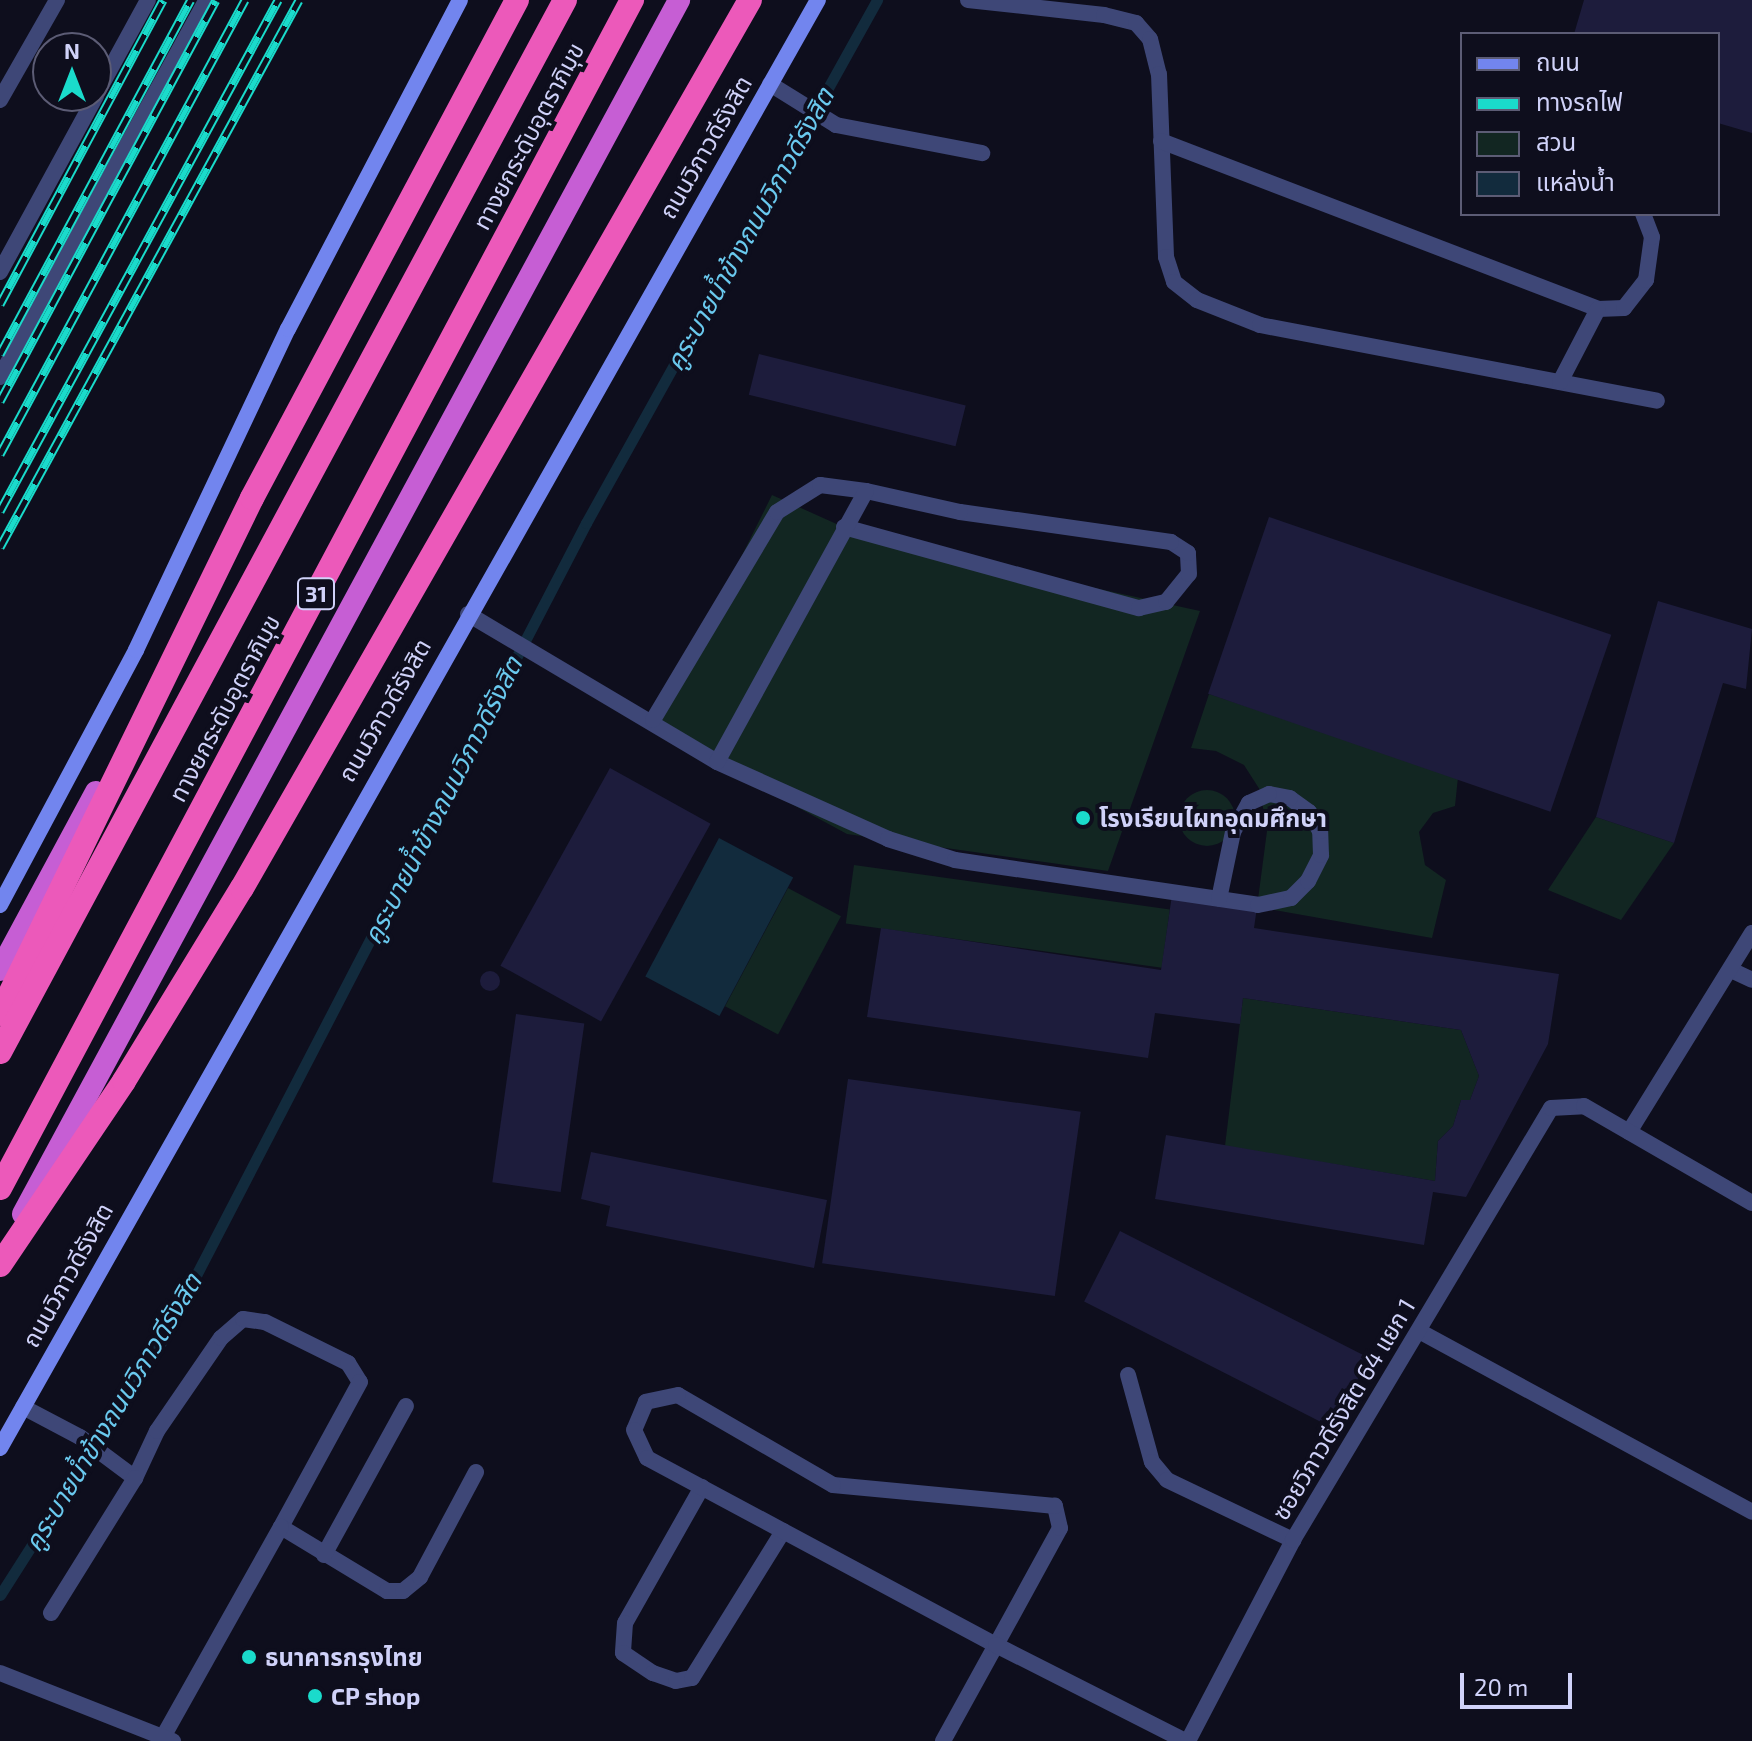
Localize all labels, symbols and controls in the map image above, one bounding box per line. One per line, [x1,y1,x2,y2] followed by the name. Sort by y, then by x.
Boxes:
[32,32,112,112] north arrow
[1460,32,1720,216] legend
[64,37,80,63] text: N
[466,37,590,235] street label: ทางยกระดับอุตราภิมุข
[1536,47,1580,76] text: ถนน
[653,70,757,224] street label: ถนนวิภาวดีรังสิต
[658,82,840,376] water label: คูระบายน้ำข้างถนนวิภาวดีรังสิต
[1536,87,1623,116] text: ทางรถไฟ
[1536,127,1576,156] text: สวน
[1536,167,1615,196] text: แหล่งน้ำ
[296,576,336,612] road number: 31
[162,609,286,807] street label: ทางยกระดับอุตราภิมุข
[332,633,436,787] street label: ถนนวิภาวดีรังสิต
[356,651,528,949] water label: คูระบายน้ำข้างถนนวิภาวดีรังสิต
[1099,804,1327,832] place label: โรงเรียนไผทอุดมศึกษา
[1074,809,1092,827] marker: โรงเรียนไผทอุดมศึกษา
[16,1198,118,1352] street label: ถนนวิภาวดีรังสิต
[17,1268,207,1556] water label: คูระบายน้ำข้างถนนวิภาวดีรังสิต
[1265,1293,1421,1525] street label: ซอยวิภาวดีรังสิต 64 แยก 1
[265,1643,423,1671] place label: ธนาคารกรุงไทย
[240,1648,258,1666] marker: ธนาคารกรุงไทย
[1464,1657,1576,1707] scale bar
[1474,1672,1528,1701] text: 20 m
[331,1682,421,1710] place label: CP shop
[306,1687,324,1705] marker: CP shop

